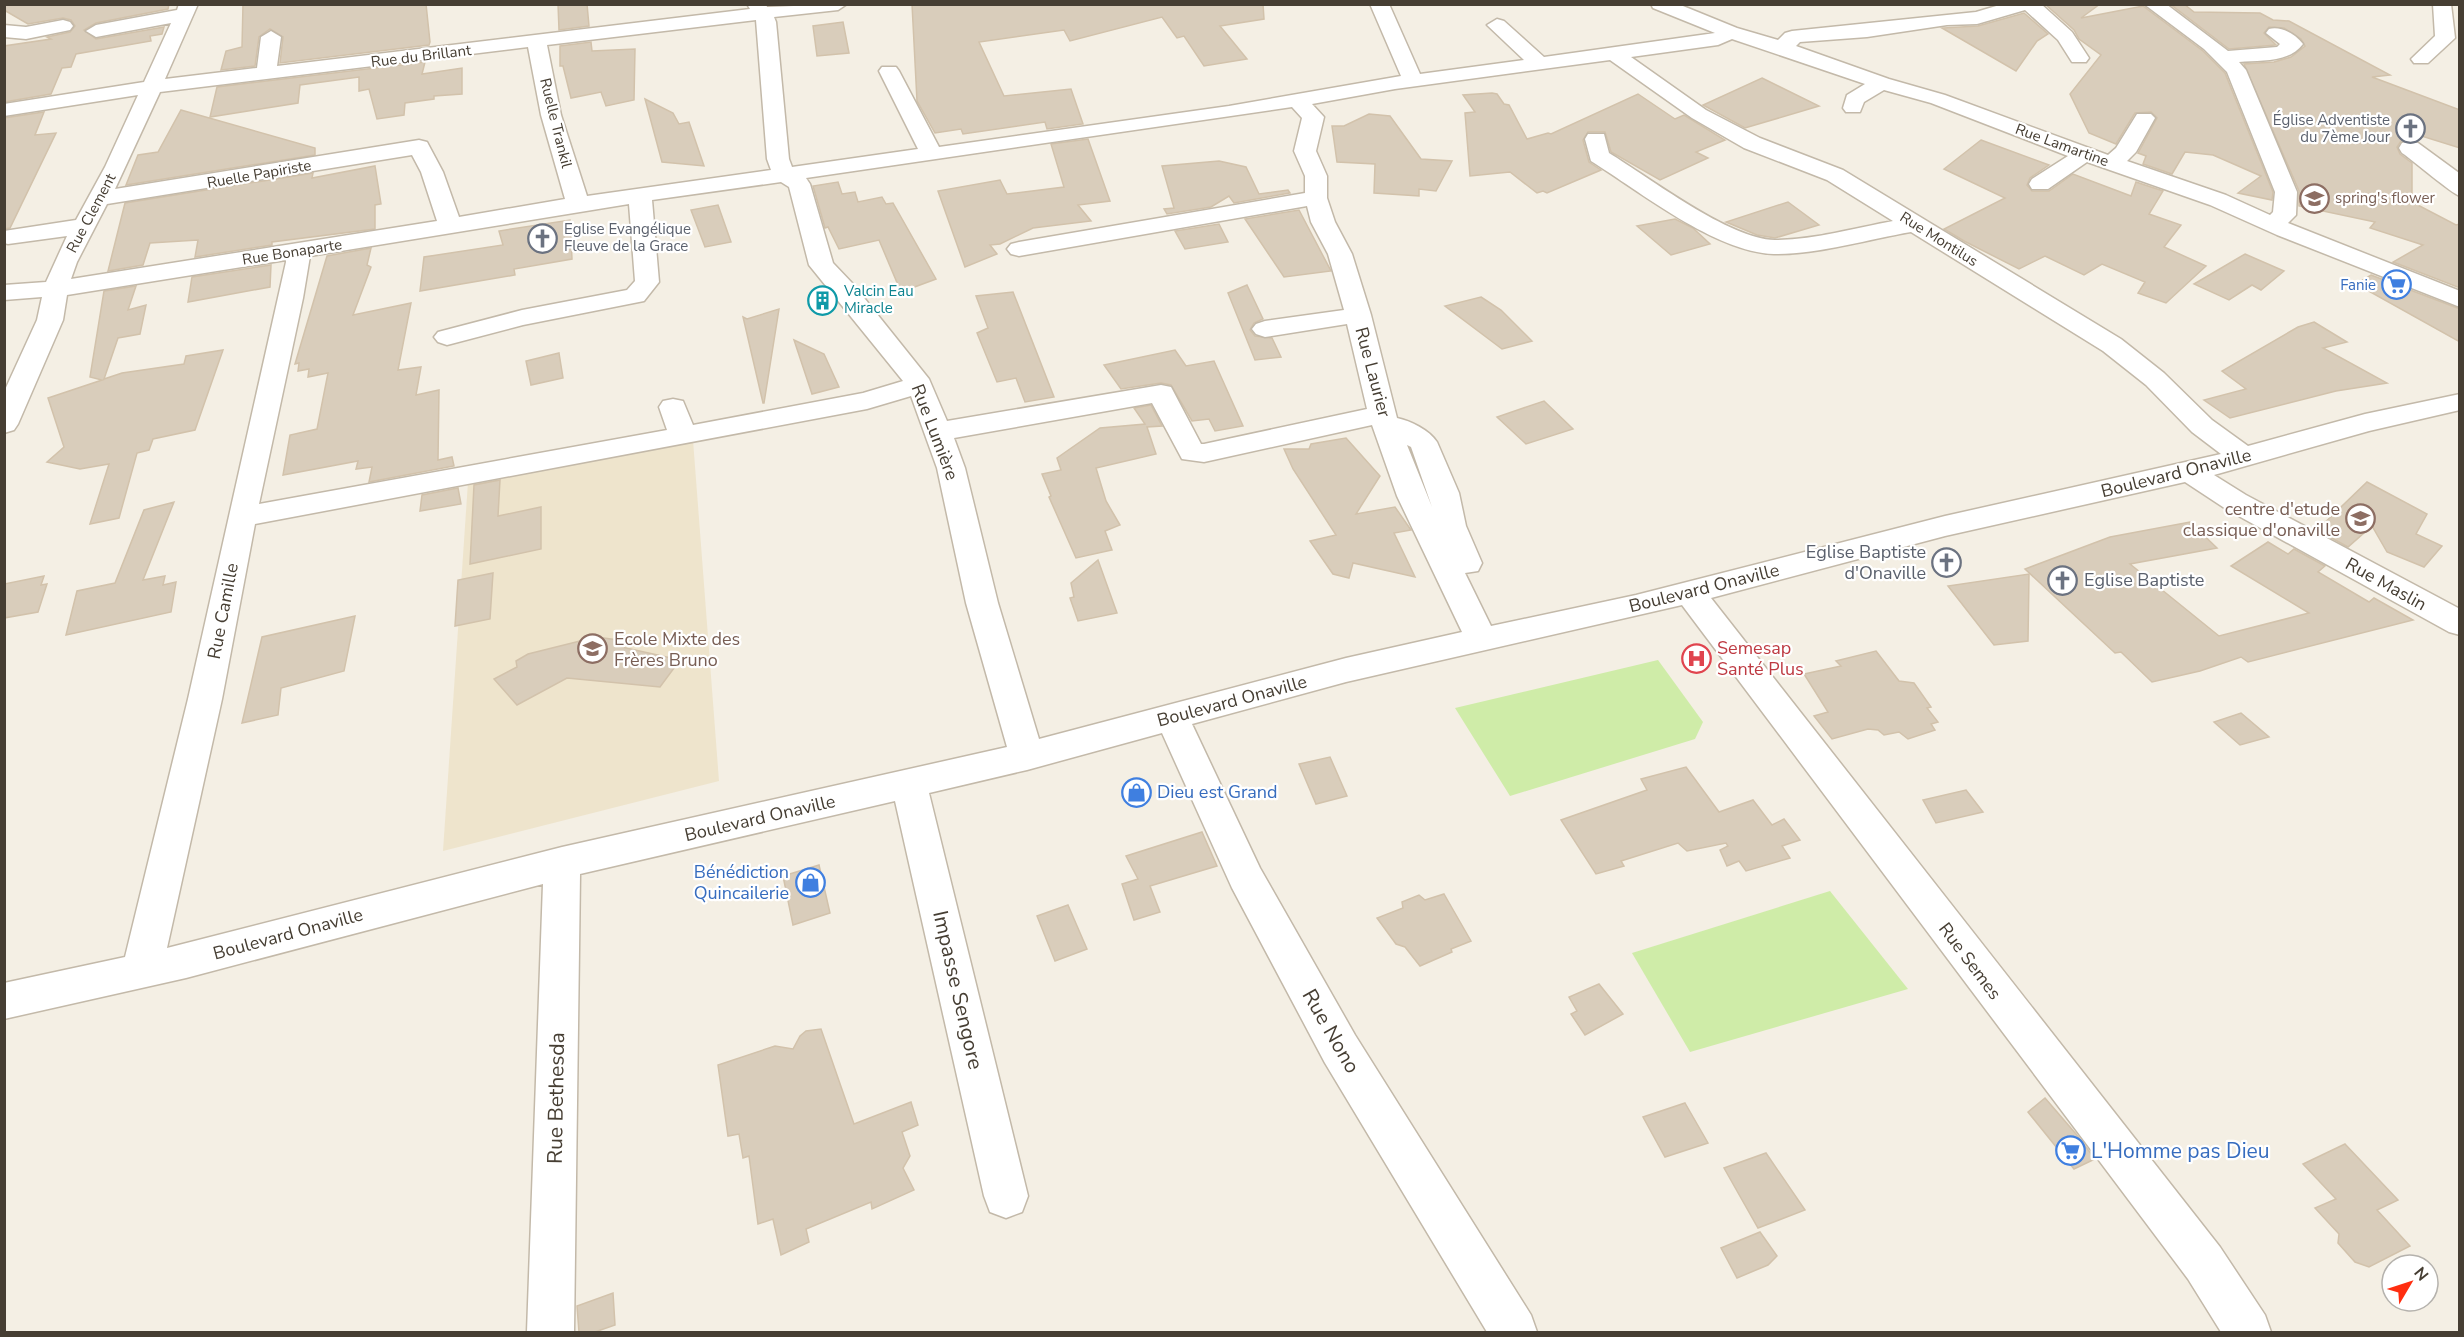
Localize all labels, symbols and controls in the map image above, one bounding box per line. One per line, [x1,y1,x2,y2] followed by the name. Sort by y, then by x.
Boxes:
[370,40,473,72] street label: Rue du Brillant
[535,76,577,171] street label: Ruelle Trankil
[2273,110,2391,147] place label: Église Adventiste du 7ème Jour
[2395,113,2427,145] church icon: Église Adventiste du 7ème Jour
[2012,119,2112,171] street label: Rue Lamartine
[205,155,313,193] street label: Ruelle Papiriste
[62,169,121,256] street label: Rue Clement
[2298,182,2330,214] school or university icon: spring's flower
[2335,188,2436,208] place label: spring's flower
[1896,207,1982,271] street label: Rue Montilus
[564,219,691,256] place label: Eglise Evangélique Fleuve de la Grace
[527,222,559,254] church icon: Eglise Evangélique Fleuve de la Grace
[241,234,343,270] street label: Rue Bonaparte
[2381,269,2413,301] supermarket icon: Fanie
[2340,275,2376,295] place label: Fanie
[843,281,914,318] place label: Valcin Eau Miracle
[807,284,839,316] building icon: Valcin Eau Miracle
[1349,324,1397,420] street label: Rue Laurier
[906,381,964,483] street label: Rue Lumière
[2098,443,2254,503] street label: Boulevard Onaville
[2183,497,2340,542] place label: centre d'etude classique d'onaville
[2345,503,2377,535] school or university icon: centre d'etude classique d'onaville
[1806,540,1926,585] place label: Eglise Baptiste d'Onaville
[1931,546,1963,578] church icon: Eglise Baptiste d'Onaville
[2341,552,2431,616] street label: Rue Maslin
[1626,558,1782,618] street label: Boulevard Onaville
[202,561,244,661] street label: Rue Camille
[2047,564,2079,596] church icon: Eglise Baptiste
[2084,568,2204,592] place label: Eglise Baptiste
[614,627,740,672] place label: Ecole Mixte des Frères Bruno
[577,633,609,665] school or university icon: Ecole Mixte des Frères Bruno
[1717,636,1804,681] place label: Semesap Santé Plus
[1680,642,1712,674] hospital icon: Semesap Santé Plus
[1154,669,1310,733] street label: Boulevard Onaville
[1120,776,1152,808] shop icon: Dieu est Grand
[1157,780,1278,804] place label: Dieu est Grand
[682,789,838,847] street label: Boulevard Onaville
[694,860,789,905] place label: Bénédiction Quincailerie
[794,866,826,898] shop icon: Bénédiction Quincailerie
[210,902,366,966] street label: Boulevard Onaville
[926,908,990,1072] street label: Impasse Sengore
[1933,918,2007,1004] street label: Rue Semes
[1296,984,1366,1078] street label: Rue Nono
[541,1032,571,1164] street label: Rue Bethesda
[2054,1135,2086,1167] supermarket icon: L'Homme pas Dieu
[2091,1137,2270,1165] place label: L'Homme pas Dieu
[2380,1253,2440,1313] north arrow
[2409,1263,2433,1286] text: N

